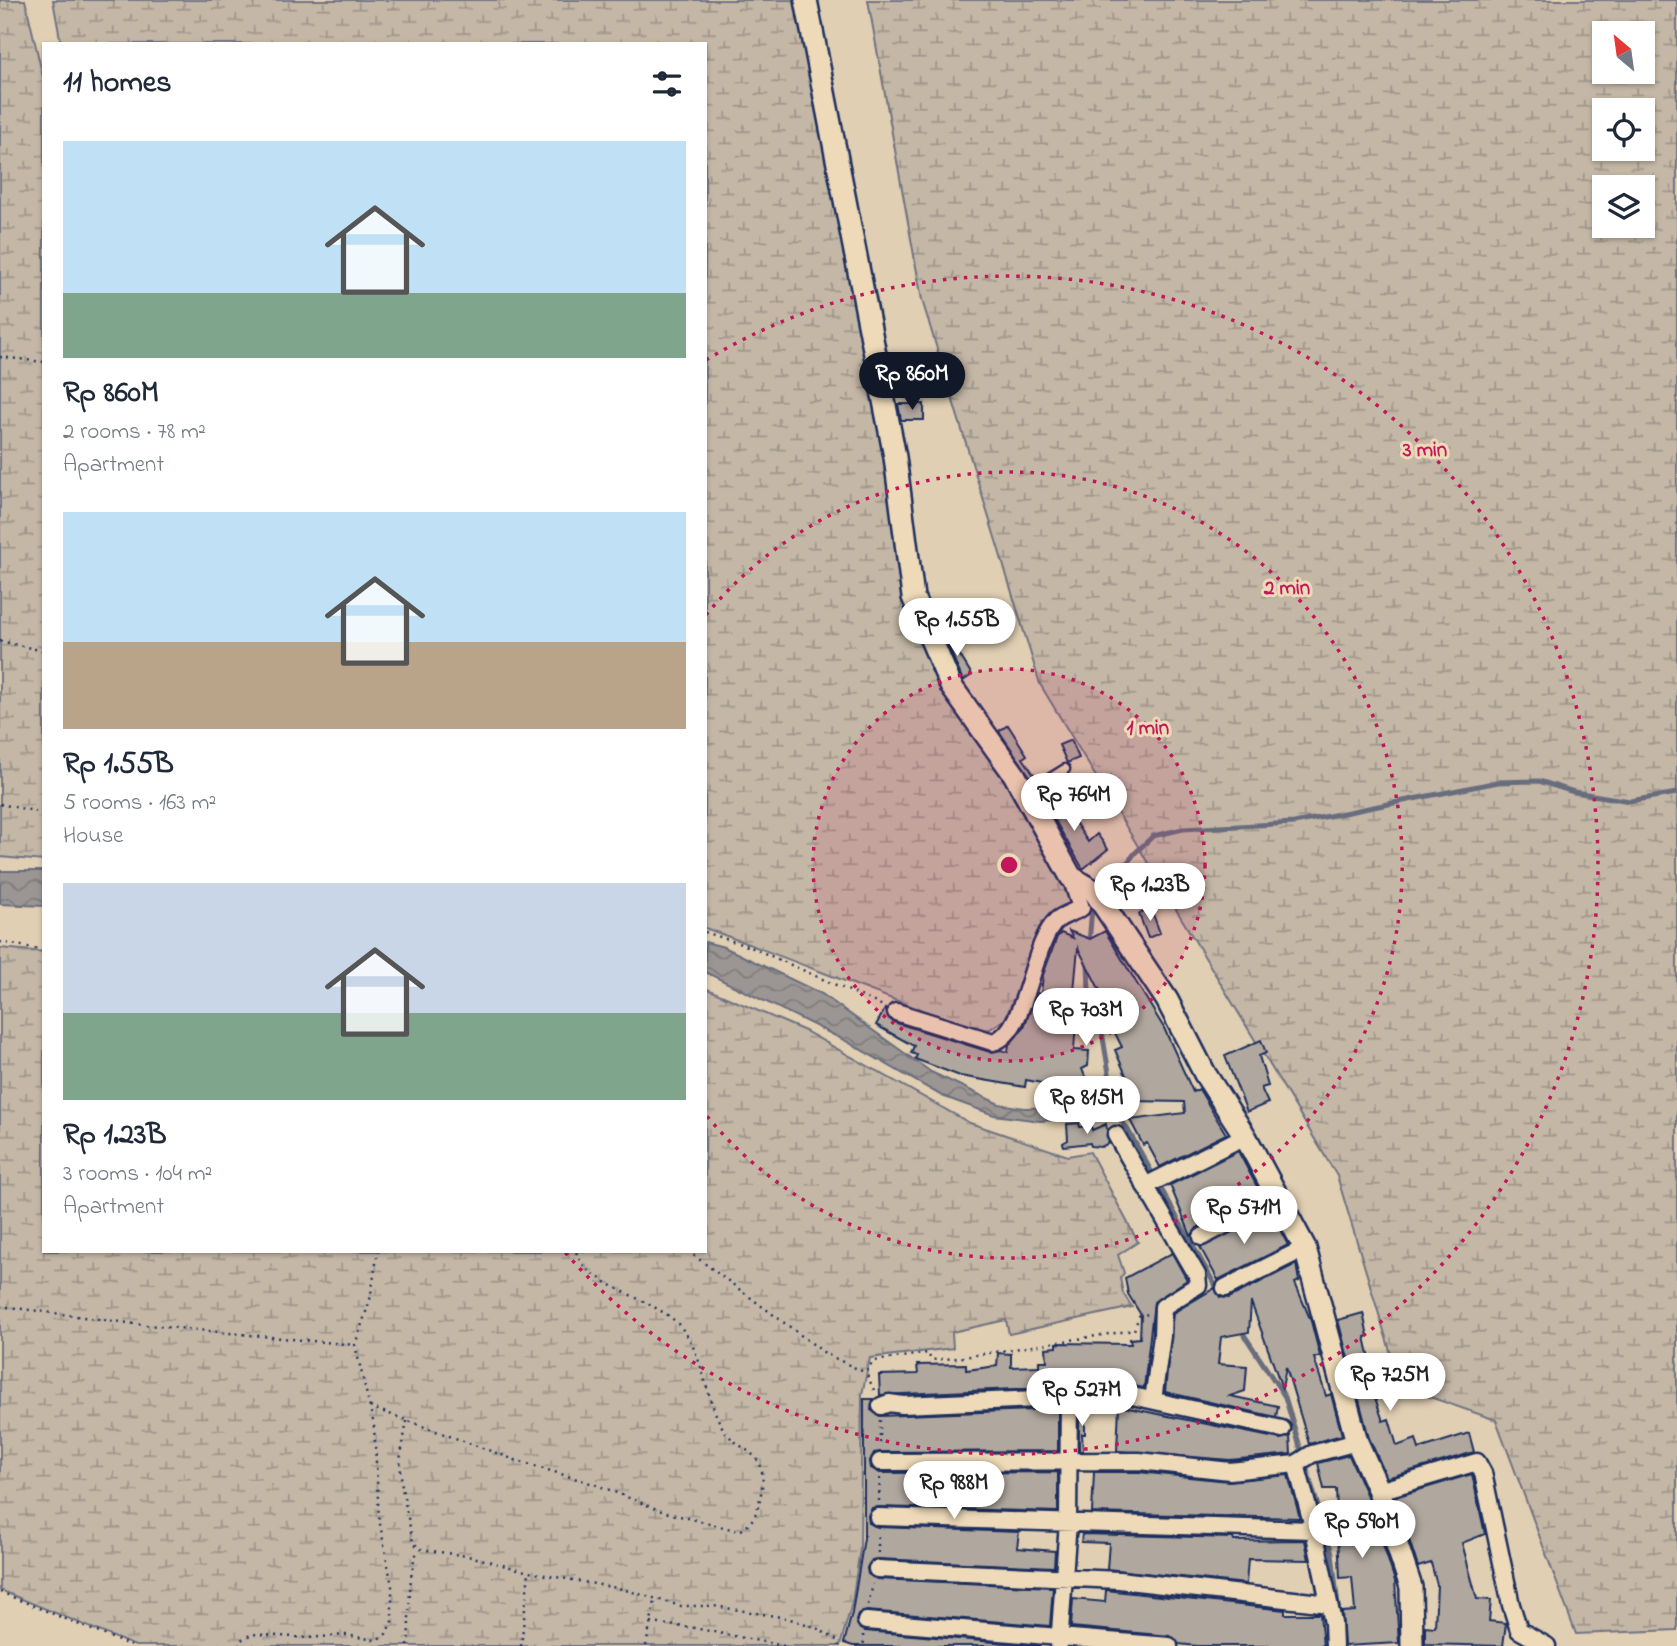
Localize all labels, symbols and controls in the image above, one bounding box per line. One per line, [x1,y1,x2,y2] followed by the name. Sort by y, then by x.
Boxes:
[1592,21,1656,84] north arrow
[1592,21,1655,238] map controls
[63,62,171,106] text: 11 homes
[648,65,686,103] icon: filters
[1592,98,1655,161] button: locate
[1592,175,1655,238] button: layers
[312,187,438,313] icon: home
[847,352,977,412] pin: Rp 860M
[875,358,949,391] text: Rp 860M
[63,372,159,416] text: Rp 860M
[63,416,206,449] text: 2 rooms · 78 m²
[1402,436,1447,466] text: 3 min
[63,449,164,482] text: Apartment
[312,558,438,684] icon: home
[1263,574,1310,604] text: 2 min
[885,598,1029,658] pin: Rp 1.55B
[915,604,999,637] text: Rp 1.55B
[1127,714,1169,744] text: 1 min
[63,743,174,787] text: Rp 1.55B
[1009,774,1139,833] pin: Rp 764M
[1037,779,1111,812] text: Rp 764M
[63,787,216,820] text: 5 rooms · 163 m²
[63,820,123,853] text: House
[997,853,1021,877] centre of rings
[1078,864,1222,923] pin: Rp 1.23B
[1110,869,1190,902] text: Rp 1.23B
[312,929,438,1055] icon: home
[1021,988,1151,1048] pin: Rp 703M
[1049,994,1123,1027] text: Rp 703M
[1022,1076,1152,1136] pin: Rp 815M
[1050,1082,1124,1115] text: Rp 815M
[63,1114,167,1158] text: Rp 1.23B
[63,1158,212,1191] text: 3 rooms · 104 m²
[1179,1186,1309,1246] pin: Rp 571M
[63,1191,164,1224] text: Apartment
[1207,1192,1281,1225] text: Rp 571M
[1325,1354,1455,1413] pin: Rp 725M
[1350,1359,1430,1392] text: Rp 725M
[1017,1368,1147,1428] pin: Rp 527M
[1042,1374,1122,1407] text: Rp 527M
[889,1462,1019,1521] pin: Rp 988M
[919,1467,989,1500] text: Rp 988M
[1297,1500,1427,1560] pin: Rp 590M
[1325,1506,1399,1539] text: Rp 590M

